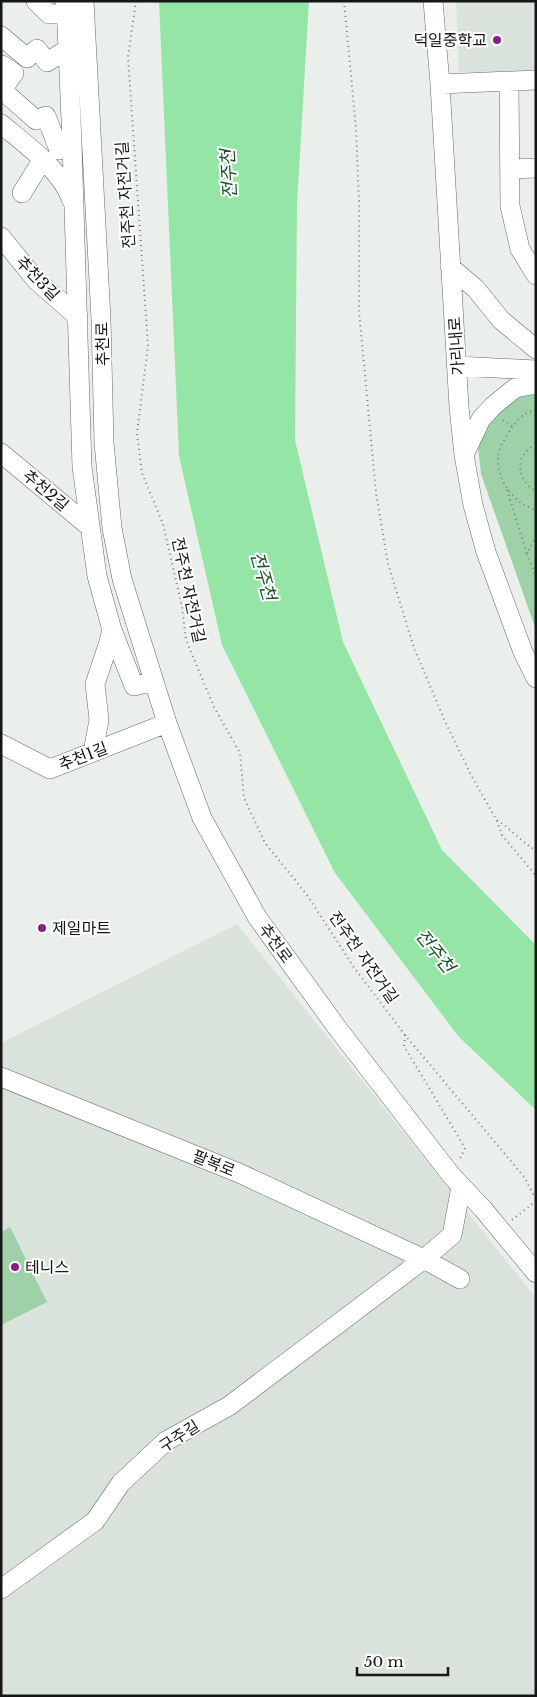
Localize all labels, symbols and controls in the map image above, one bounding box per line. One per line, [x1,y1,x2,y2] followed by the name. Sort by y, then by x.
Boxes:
[413,30,487,50] place label: 덕일중학교
[491,34,503,46] marker: 덕일중학교
[111,141,139,249] street label: 전주천 자전거길
[217,146,241,199] water label: 전주천
[12,252,64,304] street label: 추천3길
[444,316,468,376] street label: 가리내로
[92,321,112,366] street label: 추천로
[19,465,73,515] street label: 추천2길
[168,535,210,645] street label: 전주천 자전거길
[246,549,281,605] water label: 전주천
[55,737,111,775] street label: 추천1길
[325,907,403,1007] street label: 전주천 자전거길
[52,918,111,938] place label: 제일마트
[255,919,297,967] street label: 추천로
[36,922,48,934] marker: 제일마트
[411,925,461,979] water label: 전주천
[190,1145,238,1181] street label: 팔복로
[25,1257,69,1277] place label: 테니스
[9,1261,21,1273] marker: 테니스
[155,1416,203,1456] street label: 구주길
[357,1644,448,1676] scale bar
[364,1652,404,1671] text: 50 m

